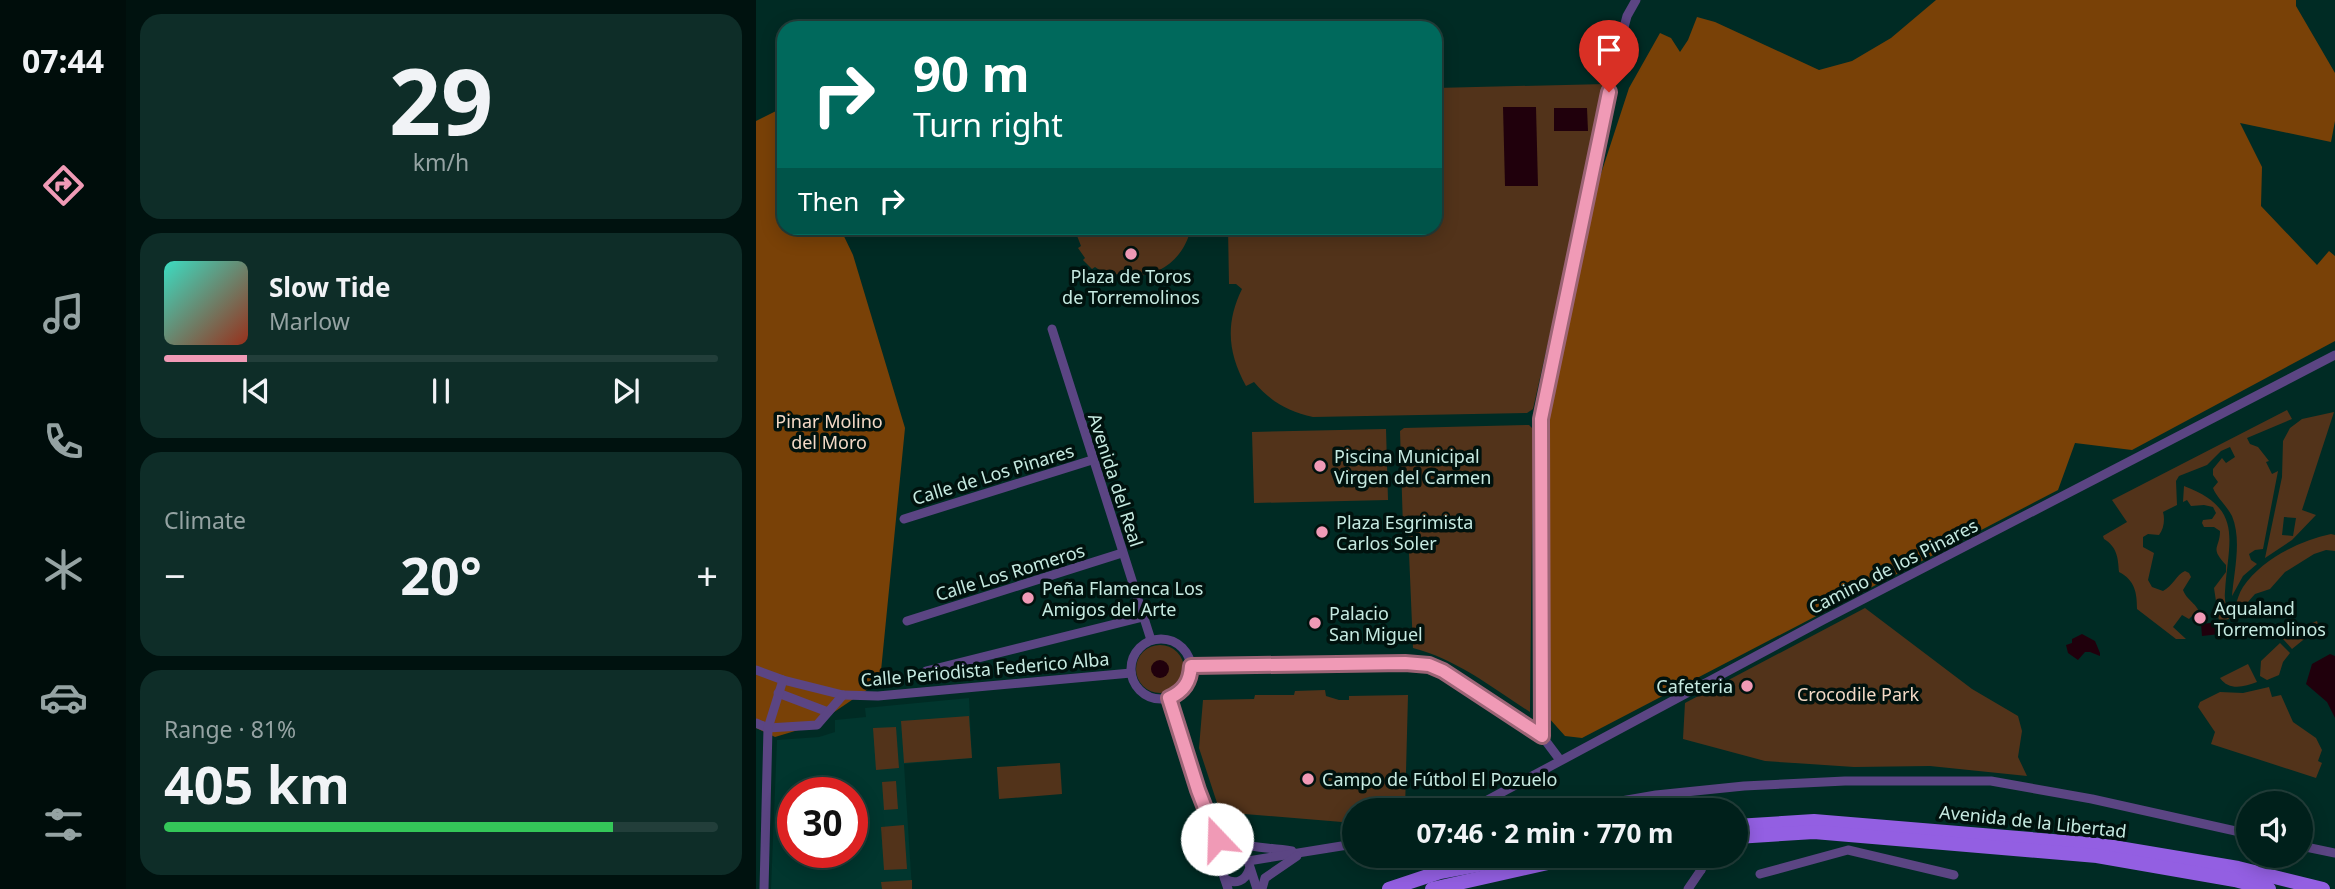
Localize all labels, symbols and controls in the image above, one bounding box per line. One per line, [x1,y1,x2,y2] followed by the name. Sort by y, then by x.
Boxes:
[1579,20,1639,92] pin
[1590,31,1628,69] icon: arrive
[389,38,493,162] text: 29
[22,39,104,82] text: 07:44
[913,40,1030,106] text: 90 m
[798,49,889,140] icon: right
[913,103,1063,146] text: Turn right
[413,146,469,178] text: km/h
[39,161,88,210] icon: directions
[873,182,911,220] icon: right
[798,183,859,219] text: Then
[1123,246,1139,262] marker: Plaza de Toros de Torremolinos
[1062,264,1200,309] place label: Plaza de Toros de Torremolinos
[269,269,391,305] text: Slow Tide
[39,289,88,338] icon: music
[269,305,350,337] text: Marlow
[237,372,275,410] icon: previous
[422,372,460,410] icon: pause
[607,372,645,410] icon: next
[775,409,883,454] park label: Pinar Molino del Moro
[1083,410,1149,550] street label: Avenida del Real
[39,417,88,466] icon: phone
[909,438,1077,510] street label: Calle de Los Pinares
[1334,444,1491,489] place label: Piscina Municipal Virgen del Carmen
[1312,458,1328,474] marker: Piscina Municipal Virgen del Carmen
[164,504,246,536] text: Climate
[1336,510,1473,555] place label: Plaza Esgrimista Carlos Soler
[1804,513,1982,619] street label: Camino de los Pinares
[1314,524,1330,540] marker: Plaza Esgrimista Carlos Soler
[932,538,1088,606] street label: Calle Los Romeros
[400,539,482,610] text: 20°
[39,545,88,594] icon: climate
[164,549,186,601] text: −
[696,549,718,601] text: +
[1042,576,1204,621] place label: Peña Flamenca Los Amigos del Arte
[1020,590,1036,606] marker: Peña Flamenca Los Amigos del Arte
[2214,596,2326,641] place label: Aqualand Torremolinos
[1329,601,1423,646] place label: Palacio San Miguel
[2192,610,2208,626] marker: Aqualand Torremolinos
[1307,615,1323,631] marker: Palacio San Miguel
[860,646,1110,692] street label: Calle Periodista Federico Alba
[39,673,88,722] icon: car
[1656,674,1733,698] place label: Cafeteria
[1739,678,1755,694] marker: Cafeteria
[1797,682,1919,706] park label: Crocodile Park
[164,713,296,745] text: Range · 81%
[164,748,350,819] text: 405 km
[1322,767,1557,791] place label: Campo de Fútbol El Pozuelo
[1300,771,1316,787] marker: Campo de Fútbol El Pozuelo
[777,777,868,868] speed limit sign: 30
[2236,791,2313,868] map controls
[2236,791,2313,868] button: sound
[1938,799,2128,843] street label: Avenida de la Libertad
[39,800,88,849] icon: filters
[1180,802,1254,876] position arrow
[1417,815,1673,851] text: 07:46 · 2 min · 770 m

